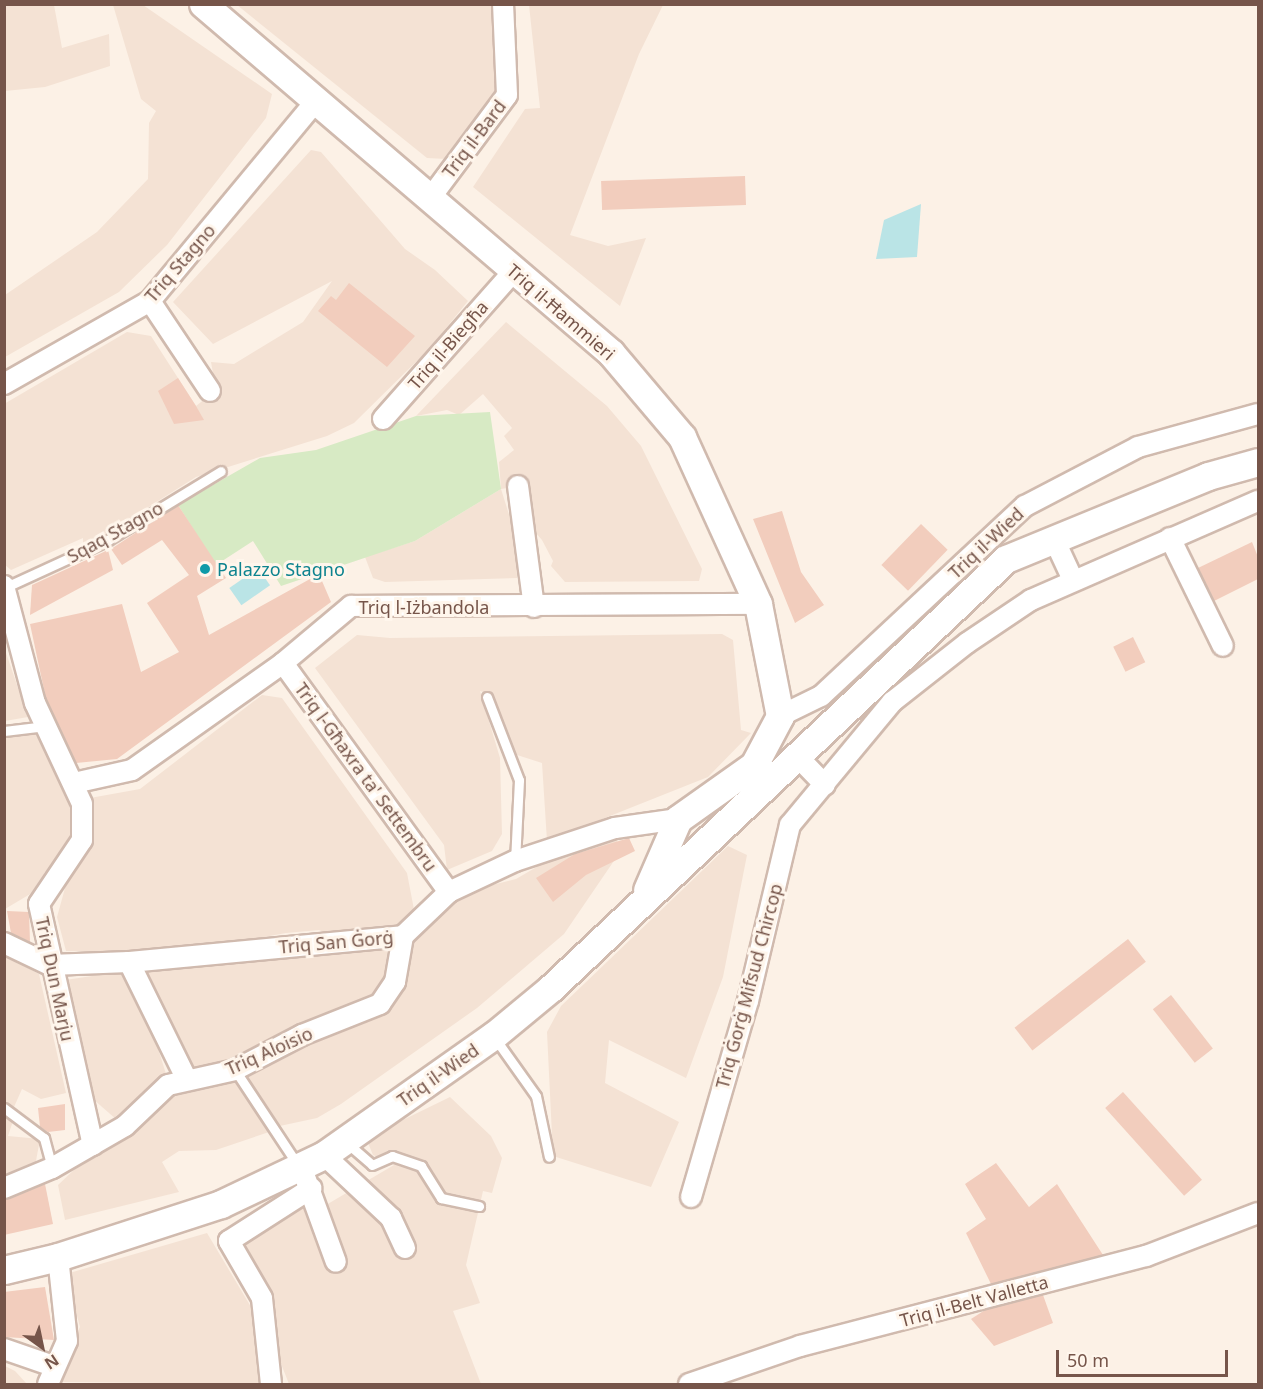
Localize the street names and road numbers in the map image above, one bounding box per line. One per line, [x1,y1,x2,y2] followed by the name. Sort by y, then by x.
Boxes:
[438,96,510,182] street label: Triq il-Bard
[140,220,220,306] street label: Triq Stagno
[503,259,619,365] street label: Triq il-Ħammieri
[404,296,492,394] street label: Triq il-Biegħa
[63,497,167,567] street label: Sqaq Stagno
[944,503,1028,583] street label: Triq il-Wied
[359,596,489,618] street label: Triq l-Iżbandola
[290,678,442,876] street label: Triq l-Għaxra ta' Settembru
[711,881,787,1091] street label: Triq Ġorġ Mifsud Chircop
[31,915,79,1043] street label: Triq Dun Marju
[278,926,394,958] street label: Triq San Ġorġ
[222,1022,316,1080] street label: Triq Aloisio
[393,1039,483,1111] street label: Triq il-Wied
[897,1271,1051,1331] street label: Triq il-Belt Valletta

